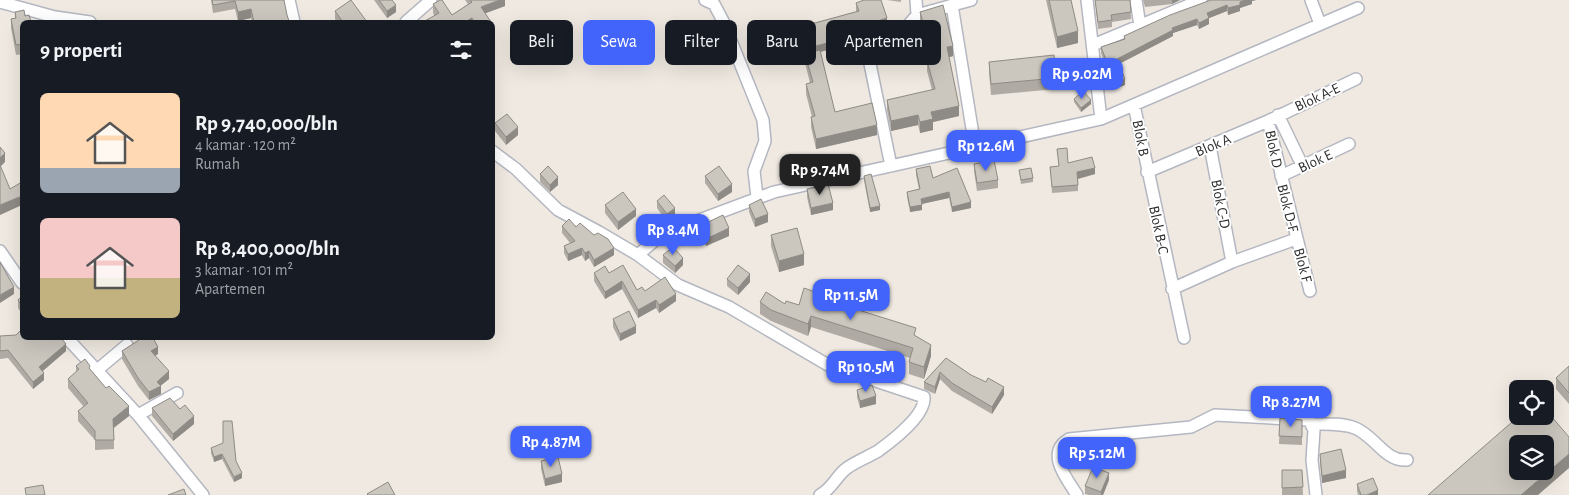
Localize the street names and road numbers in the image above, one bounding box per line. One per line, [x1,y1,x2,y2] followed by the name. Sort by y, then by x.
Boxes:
[1292,81,1342,114] street label: Blok A-E
[1130,119,1151,157] street label: Blok B
[1262,129,1285,170] street label: Blok D
[1193,131,1234,160] street label: Blok A
[1296,147,1335,176] street label: Blok E
[1208,178,1233,230] street label: Blok C-D
[1274,183,1301,234] street label: Blok D-F
[1146,205,1171,256] street label: Blok B-C
[1291,246,1314,284] street label: Blok F

